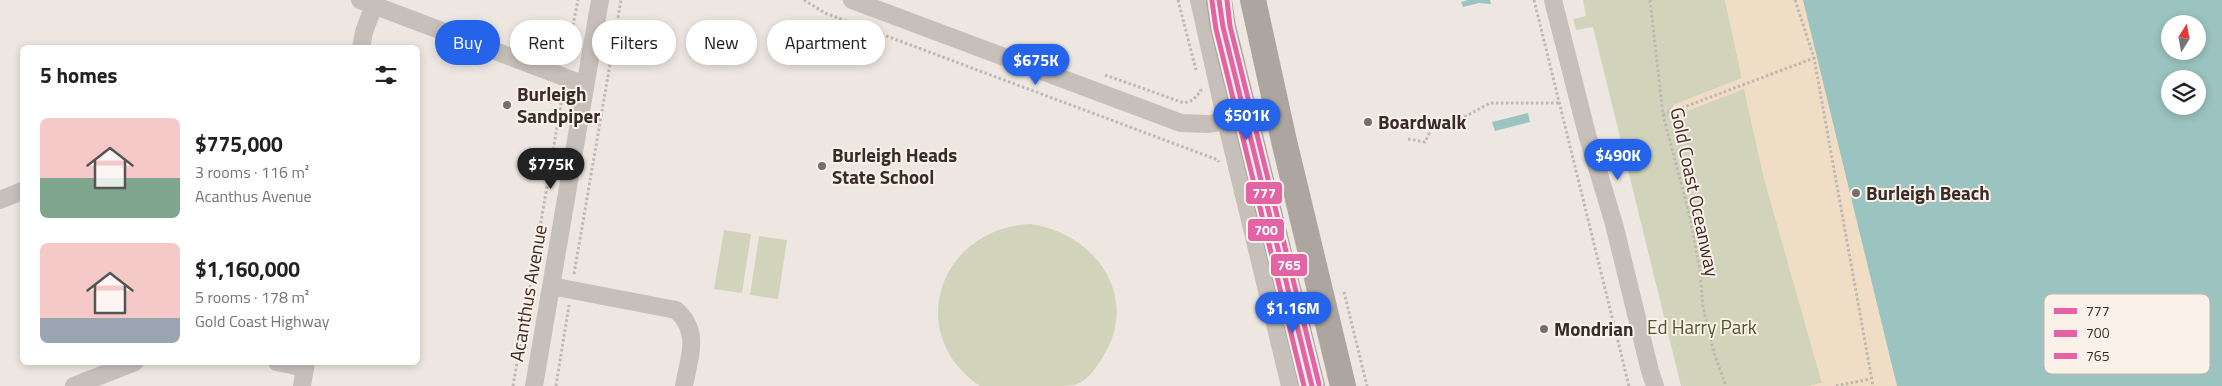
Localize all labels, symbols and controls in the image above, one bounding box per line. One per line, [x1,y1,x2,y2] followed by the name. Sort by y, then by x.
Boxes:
[2161,15,2206,60] north arrow
[2161,15,2206,115] map controls
[435,20,500,65] chip: Buy
[510,20,582,65] chip: Rent
[592,20,676,65] chip: Filters
[686,20,757,65] chip: New
[767,20,885,65] chip: Apartment
[1001,44,1071,86] pin: $675K
[1013,48,1059,72] text: $675K
[40,59,117,91] text: 5 homes
[372,61,400,89] icon: filters
[2161,70,2206,115] button: layers
[517,79,600,130] place label: Burleigh Sandpiper
[1212,98,1282,141] pin: $501K
[501,99,513,111] marker: Burleigh Sandpiper
[1224,103,1270,127] text: $501K
[1663,104,1728,279] street label: Gold Coast Oceanway
[1378,107,1466,136] place label: Boardwalk
[1362,116,1374,128] marker: Boardwalk
[195,128,283,160] text: $775,000
[80,138,140,198] icon: home
[1583,138,1653,181] pin: $490K
[832,140,957,191] place label: Burleigh Heads State School
[1595,143,1641,167] text: $490K
[516,148,586,190] pin: $775K
[528,152,574,176] text: $775K
[195,160,309,184] text: 3 rooms · 116 m²
[816,160,828,172] marker: Burleigh Heads State School
[1866,178,1990,207] place label: Burleigh Beach
[1245,181,1283,205] line badge: 777
[1252,182,1276,203] text: 777
[195,184,312,208] text: Acanthus Avenue
[1850,187,1862,199] marker: Burleigh Beach
[1247,218,1285,242] line badge: 700
[1254,219,1278,240] text: 700
[501,222,554,364] street label: Acanthus Avenue
[195,253,300,285] text: $1,160,000
[1270,253,1308,277] line badge: 765
[1277,254,1301,275] text: 765
[80,263,140,323] icon: home
[195,285,309,309] text: 5 rooms · 178 m²
[1252,292,1334,334] pin: $1.16M
[2044,294,2210,374] legend
[1266,296,1320,320] text: $1.16M
[2086,300,2110,321] text: 777
[195,309,329,333] text: Gold Coast Highway
[1647,312,1757,341] park label: Ed Harry Park
[1554,314,1633,343] place label: Mondrian
[2086,322,2110,343] text: 700
[1538,323,1550,335] marker: Mondrian
[2086,345,2110,366] text: 765

